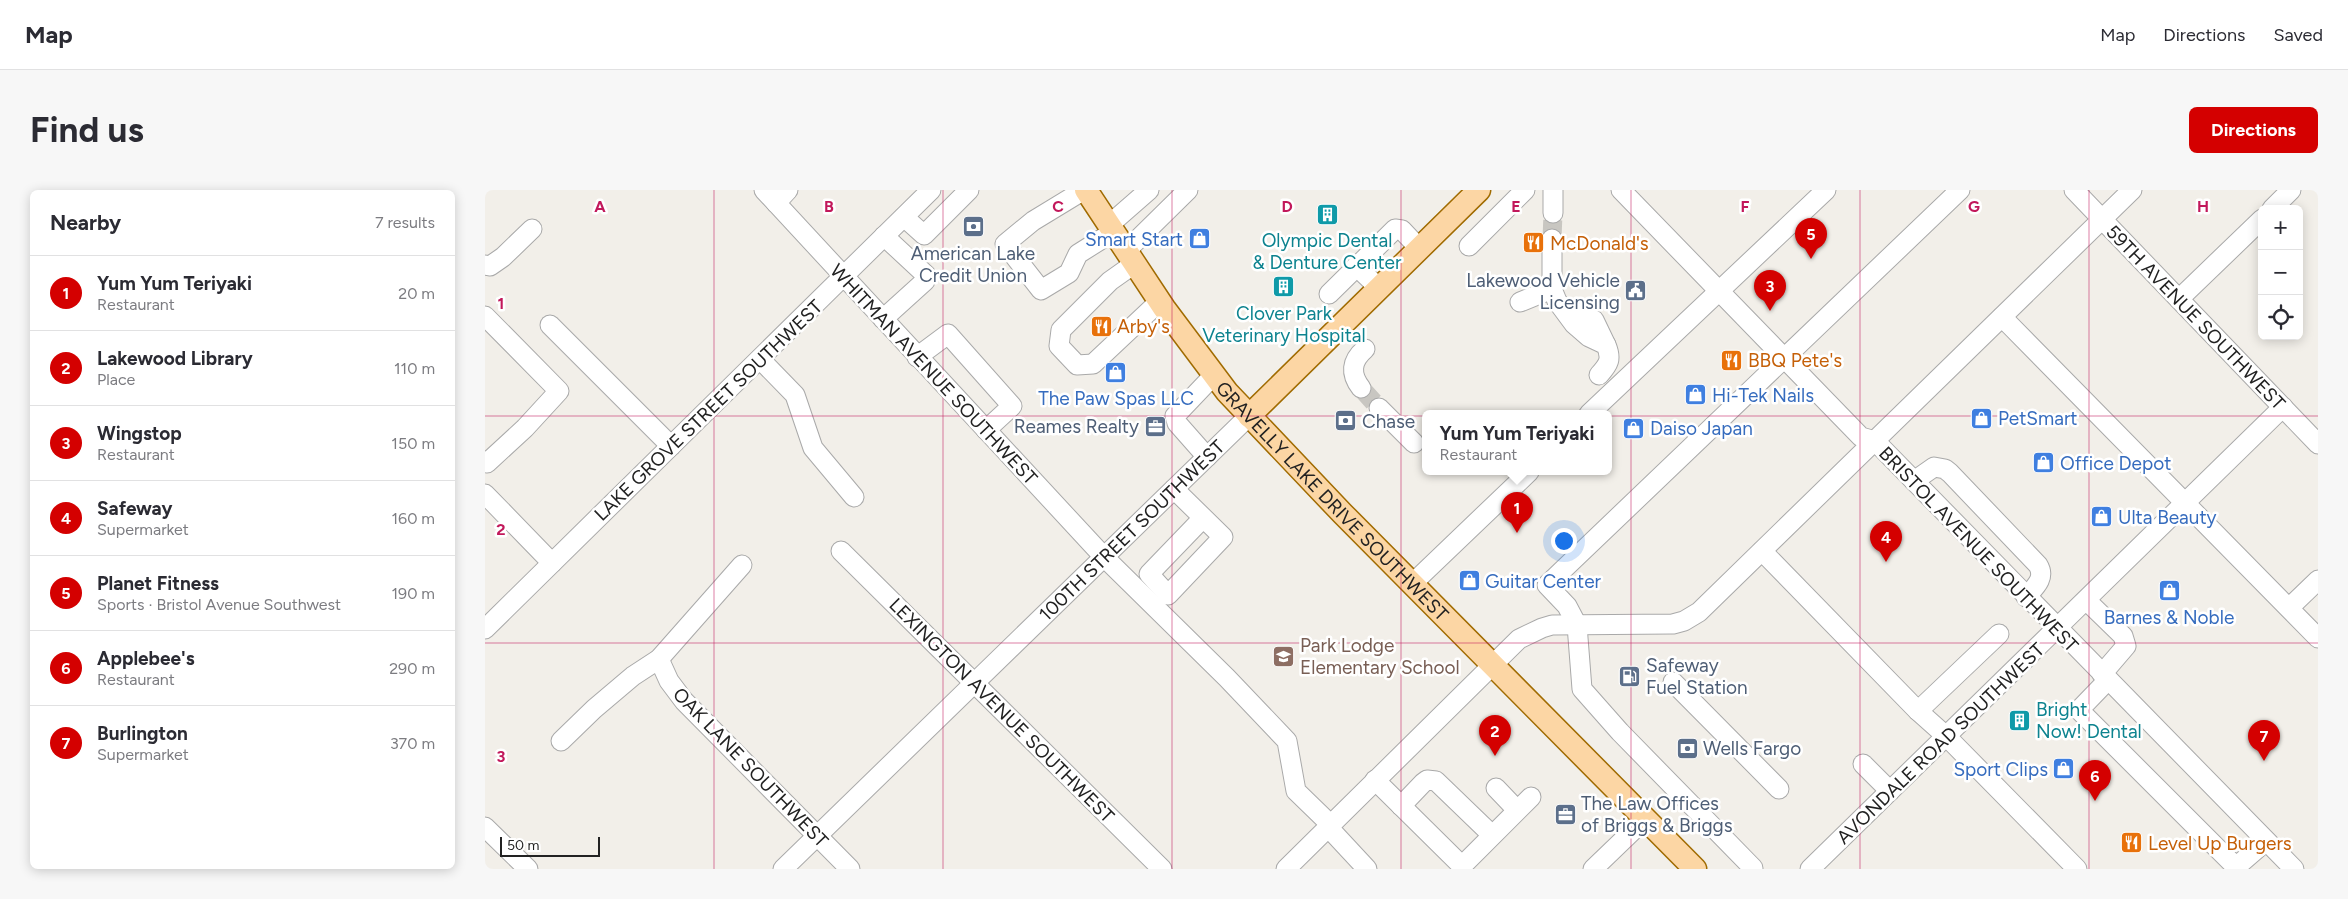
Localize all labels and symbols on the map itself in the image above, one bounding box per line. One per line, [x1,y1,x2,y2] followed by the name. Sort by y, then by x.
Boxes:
[594,197,606,216] text: A
[824,197,834,216] text: B
[1052,197,1064,216] text: C
[1281,197,1293,216] text: D
[1511,197,1521,216] text: E
[1741,197,1750,216] text: F
[1968,197,1980,216] text: G
[2197,197,2209,216] text: H
[1315,202,1339,226] building icon: Olympic Dental & Denture Center
[961,215,985,239] bank icon: American Lake Credit Union
[1795,218,1827,259] pin: 5
[2101,220,2290,415] street label: 59TH AVENUE SOUTHWEST
[1187,227,1211,251] shop icon: Smart Start
[1085,228,1183,251] place label: Smart Start
[1253,229,1402,274] place label: Olympic Dental & Denture Center
[1522,231,1546,255] restaurant icon: McDonald's
[1550,232,1649,255] place label: McDonald's
[911,242,1035,287] place label: American Lake Credit Union
[825,259,1042,490] street label: WHITMAN AVENUE SOUTHWEST
[1466,269,1620,314] place label: Lakewood Vehicle Licensing
[1754,270,1786,311] pin: 3
[1272,275,1296,299] building icon: Clover Park Veterinary Hospital
[1624,279,1648,303] public building icon: Lakewood Vehicle Licensing
[498,294,504,313] text: 1
[590,295,828,526] street label: LAKE GROVE STREET SOUTHWEST
[1202,302,1366,347] place label: Clover Park Veterinary Hospital
[1089,314,1113,338] restaurant icon: Arby's
[1117,315,1170,338] place label: Arby's
[1720,348,1744,372] restaurant icon: BBQ Pete's
[1748,349,1842,372] place label: BBQ Pete's
[1104,360,1128,384] shop icon: The Paw Spas LLC
[1211,377,1454,626] street label: GRAVELLY LAKE DRIVE SOUTHWEST
[1684,383,1708,407] shop icon: Hi-Tek Nails
[1712,384,1814,407] place label: Hi-Tek Nails
[1038,387,1194,410] place label: The Paw Spas LLC
[1970,406,1994,430] shop icon: PetSmart
[1998,407,2078,430] place label: PetSmart
[1334,409,1358,433] bank icon: Chase
[1362,410,1415,433] place label: Chase
[1143,414,1167,438] office icon: Reames Realty
[1014,415,1139,438] place label: Reames Realty
[1622,416,1646,440] shop icon: Daiso Japan
[1650,417,1753,440] place label: Daiso Japan
[1034,435,1230,626] street label: 100TH STREET SOUTHWEST
[1874,442,2083,657] street label: BRISTOL AVENUE SOUTHWEST
[2032,451,2056,475] shop icon: Office Depot
[2060,452,2171,475] place label: Office Depot
[1501,492,1533,533] pin: 1
[2090,505,2114,529] shop icon: Ulta Beauty
[2118,506,2217,529] place label: Ulta Beauty
[496,520,506,539] text: 2
[1870,521,1902,562] pin: 4
[1551,528,1577,554] your location
[1457,569,1481,593] shop icon: Guitar Center
[1485,570,1602,593] place label: Guitar Center
[2157,579,2181,603] shop icon: Barnes & Noble
[885,593,1119,828] street label: LEXINGTON AVENUE SOUTHWEST
[2104,606,2234,629] place label: Barnes & Noble
[1300,634,1460,679] place label: Park Lodge Elementary School
[1832,638,2049,849] street label: AVONDALE ROAD SOUTHWEST
[1272,644,1296,668] school or university icon: Park Lodge Elementary School
[1646,654,1748,699] place label: Safeway Fuel Station
[1618,664,1642,688] fuel station icon: Safeway Fuel Station
[668,683,833,852] street label: OAK LANE SOUTHWEST
[2036,698,2142,743] place label: Bright Now! Dental
[2008,708,2032,732] building icon: Bright Now! Dental
[1479,715,1511,756] pin: 2
[2248,720,2280,761] pin: 7
[1675,736,1699,760] bank icon: Wells Fargo
[1703,737,1801,760] place label: Wells Fargo
[497,747,506,766] text: 3
[2052,757,2076,781] shop icon: Sport Clips
[1953,758,2048,781] place label: Sport Clips
[2079,760,2111,801] pin: 6
[1581,792,1733,837] place label: The Law Offices of Briggs & Briggs
[1553,802,1577,826] office icon: The Law Offices of Briggs & Briggs
[2120,831,2144,855] restaurant icon: Level Up Burgers
[2148,832,2292,855] place label: Level Up Burgers
[500,834,600,857] scale bar

